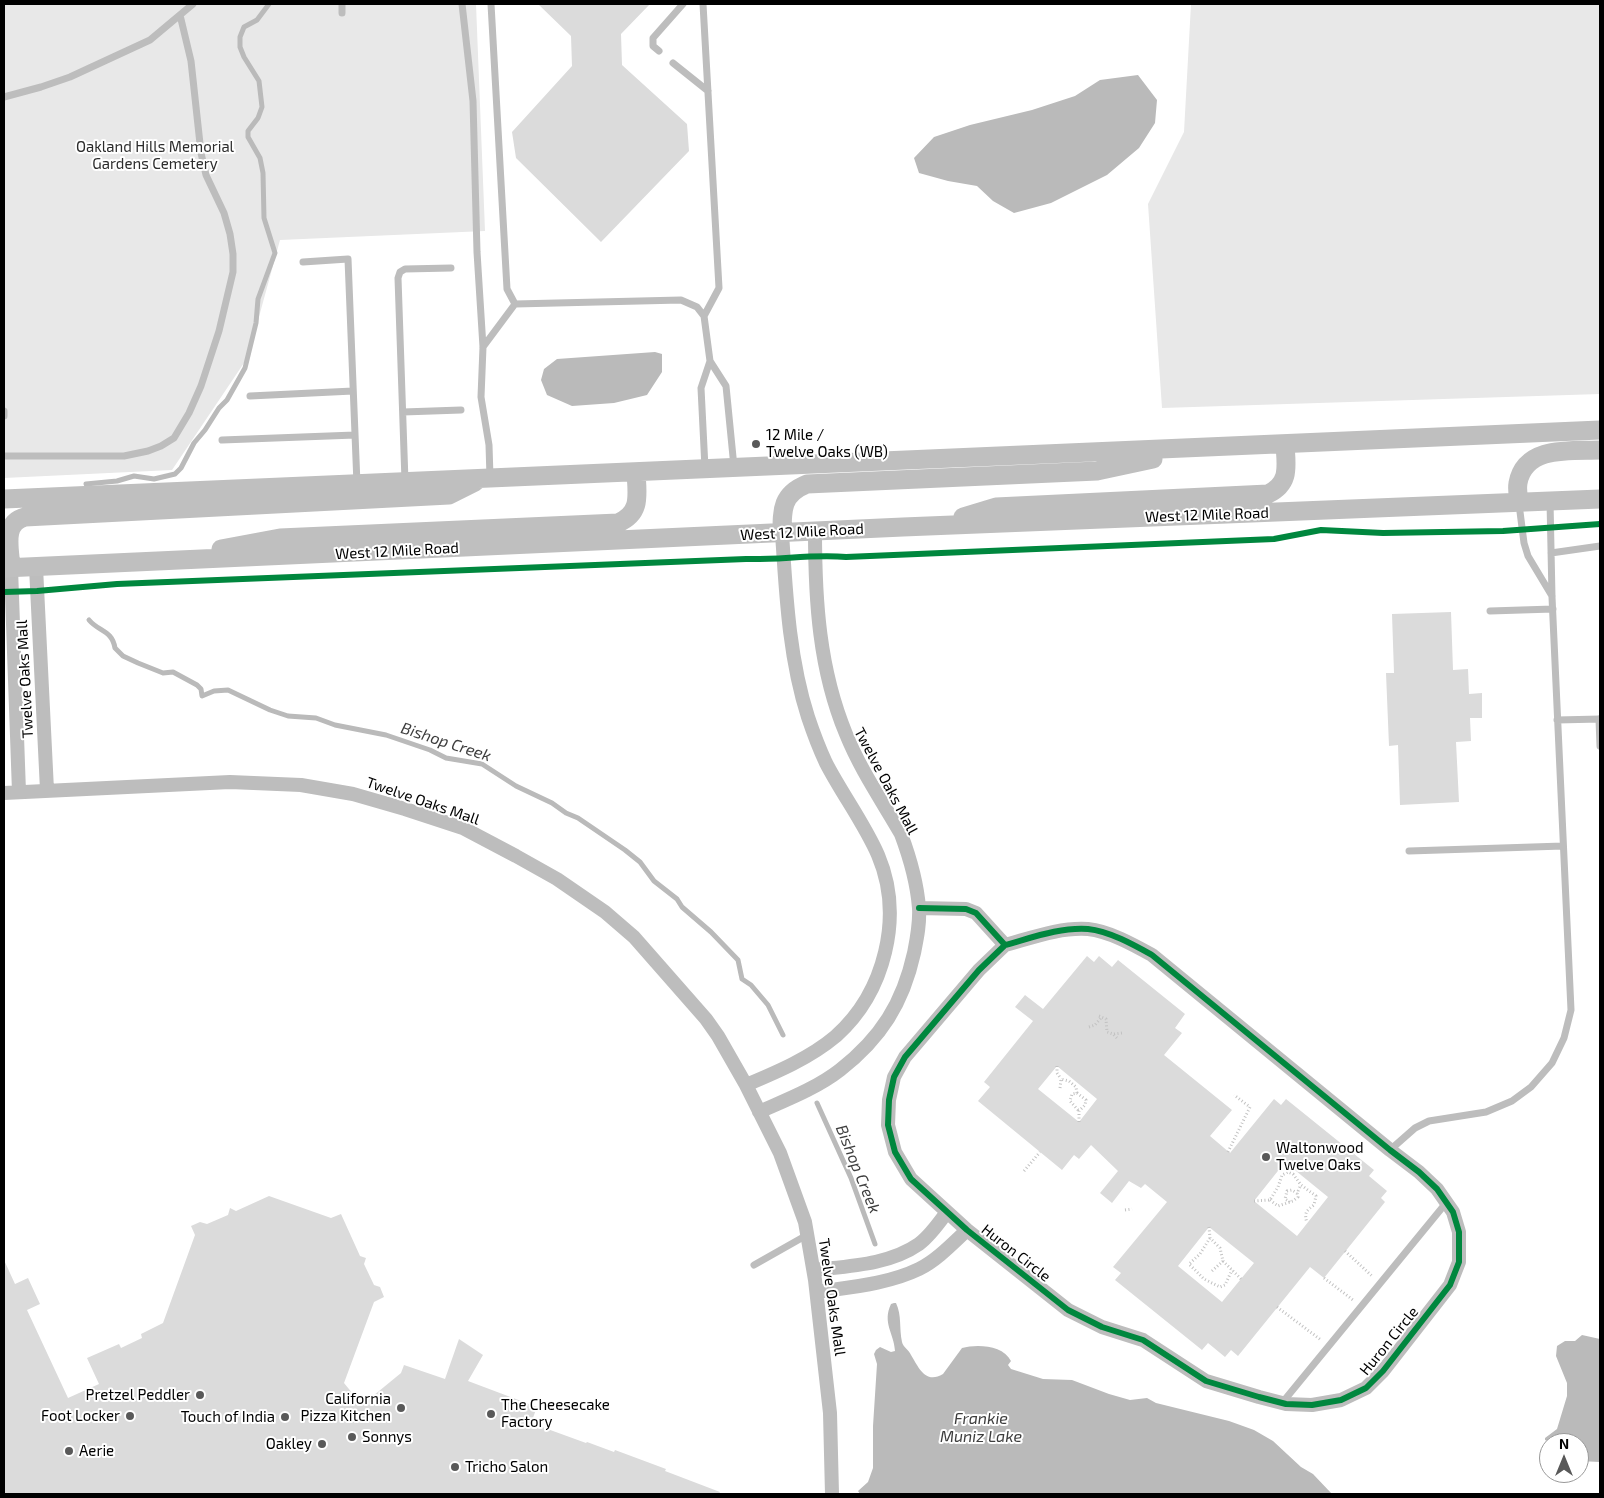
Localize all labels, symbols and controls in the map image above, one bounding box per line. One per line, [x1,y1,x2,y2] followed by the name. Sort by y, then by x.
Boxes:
[76,138,234,173] park label: Oakland Hills Memorial Gardens Cemetery
[766,426,888,461] place label: 12 Mile / Twelve Oaks (WB)
[750,438,762,450] marker: 12 Mile / Twelve Oaks (WB)
[1145,504,1269,526] street label: West 12 Mile Road
[740,520,864,544] street label: West 12 Mile Road
[335,539,459,563] street label: West 12 Mile Road
[13,619,37,739] street label: Twelve Oaks Mall
[398,718,494,766] water label: Bishop Creek
[850,724,922,838] street label: Twelve Oaks Mall
[364,773,482,829] street label: Twelve Oaks Mall
[832,1122,884,1216] water label: Bishop Creek
[1276,1139,1364,1174] place label: Waltonwood Twelve Oaks
[1260,1151,1272,1163] marker: Waltonwood Twelve Oaks
[978,1220,1054,1286] street label: Huron Circle
[815,1237,849,1357] street label: Twelve Oaks Mall
[1356,1303,1422,1379] street label: Huron Circle
[86,1386,190,1404] place label: Pretzel Peddler
[194,1389,206,1401] marker: Pretzel Peddler
[300,1390,391,1425] place label: California Pizza Kitchen
[501,1396,610,1431] place label: The Cheesecake Factory
[395,1402,407,1414] marker: California Pizza Kitchen
[41,1407,120,1425] place label: Foot Locker
[181,1408,275,1426] place label: Touch of India
[485,1408,497,1420] marker: The Cheesecake Factory
[940,1409,1022,1447] water label: Frankie Muniz Lake
[124,1410,136,1422] marker: Foot Locker
[279,1411,291,1423] marker: Touch of India
[362,1428,412,1446] place label: Sonnys
[346,1431,358,1443] marker: Sonnys
[1539,1433,1589,1483] north arrow
[266,1435,312,1453] place label: Oakley
[1559,1435,1569,1452] text: N
[316,1438,328,1450] marker: Oakley
[79,1442,114,1460] place label: Aerie
[63,1445,75,1457] marker: Aerie
[465,1458,548,1476] place label: Tricho Salon
[449,1461,461,1473] marker: Tricho Salon

